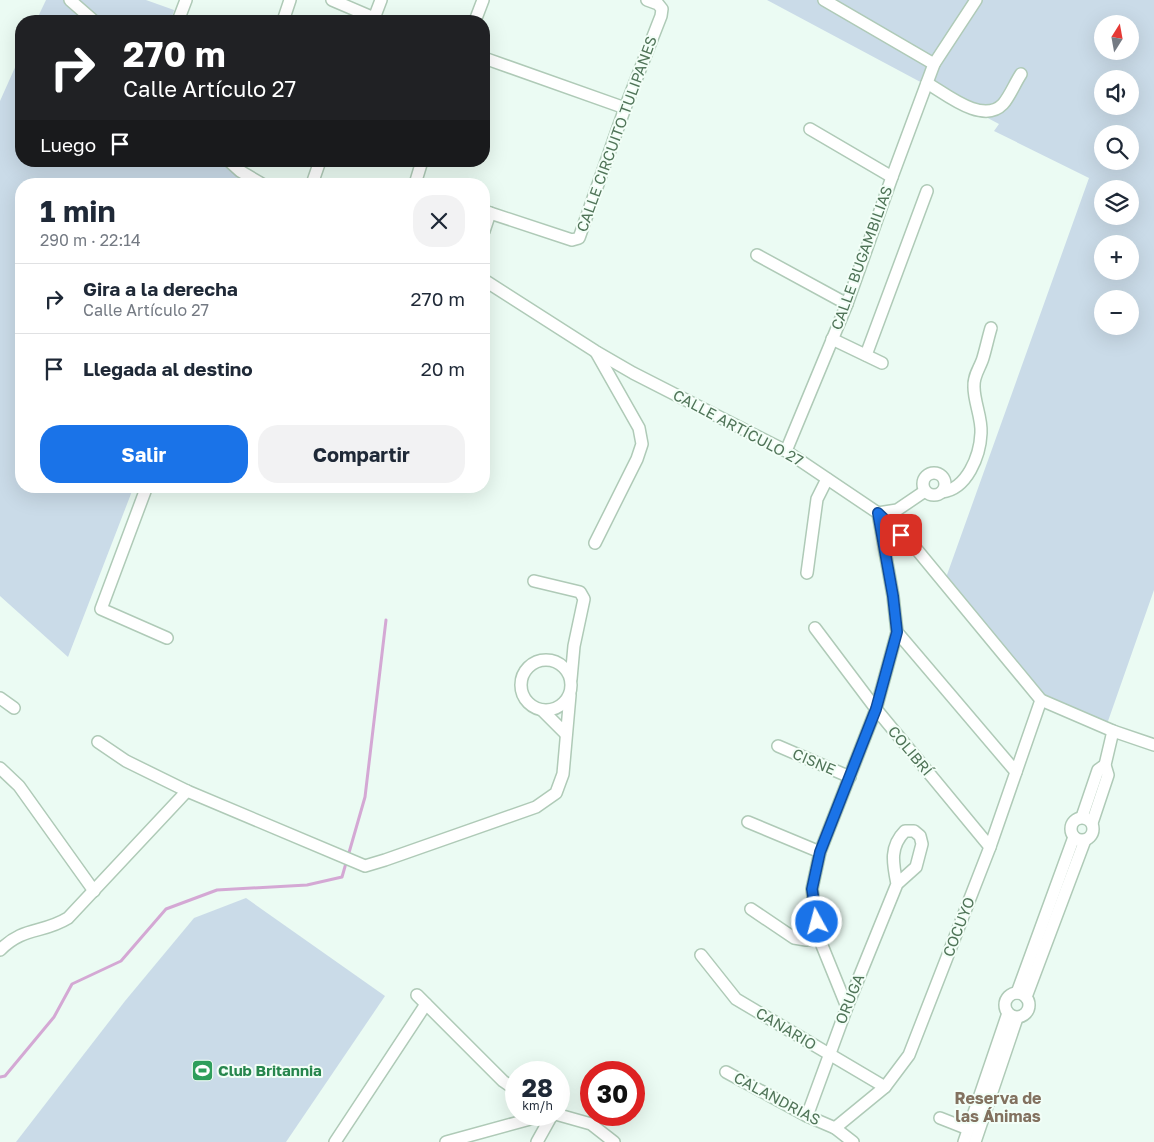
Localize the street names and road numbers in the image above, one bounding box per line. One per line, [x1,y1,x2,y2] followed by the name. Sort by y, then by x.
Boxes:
[572,33,660,234] street label: CALLE CIRCUITO TULIPANES
[827,183,895,332] street label: CALLE BUGAMBILIAS
[670,385,807,469] street label: CALLE ARTÍCULO 27
[885,722,938,780] street label: COLIBRÍ
[790,744,839,778] street label: CISNE
[938,894,978,959] street label: COCUYO
[831,971,867,1026] street label: ORUGA
[753,1003,820,1053] street label: CANARIO
[731,1068,824,1128] street label: CALANDRIAS

